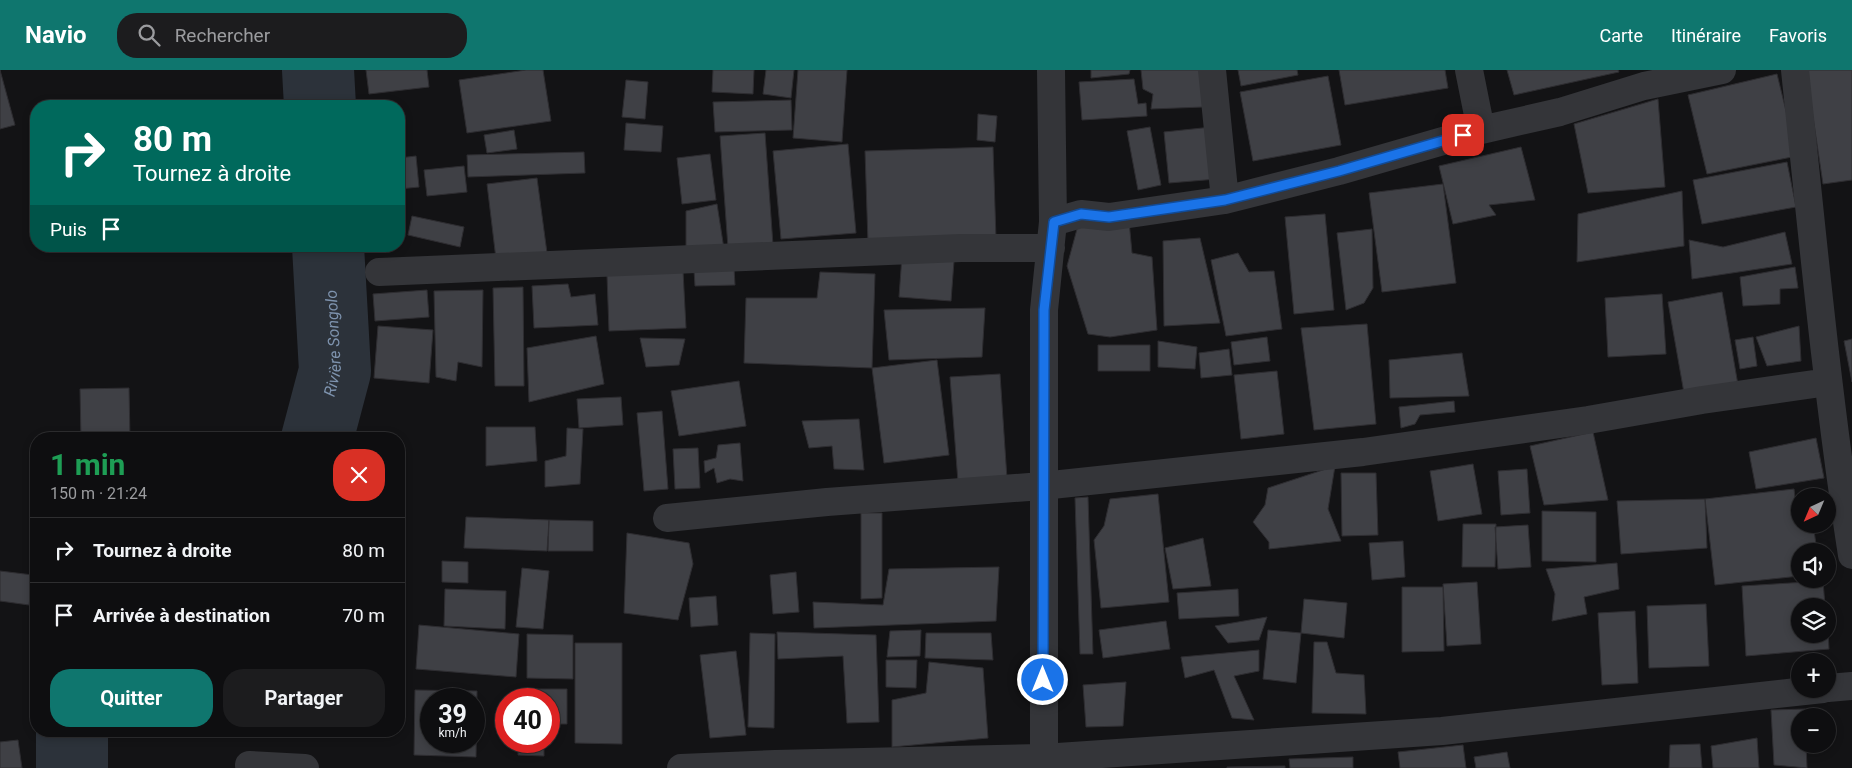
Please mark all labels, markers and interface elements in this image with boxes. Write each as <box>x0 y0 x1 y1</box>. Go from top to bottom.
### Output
search box <box>117 13 467 58</box>
text: Navio <box>25 21 87 49</box>
icon: search <box>135 21 163 49</box>
text: Rechercher <box>175 24 270 47</box>
text: Carte <box>1600 25 1643 46</box>
text: Itinéraire <box>1671 25 1741 46</box>
text: Favoris <box>1769 25 1827 46</box>
pin <box>1442 114 1484 156</box>
text: 80 m <box>133 119 212 160</box>
icon: right <box>50 120 115 185</box>
icon: arrive <box>1449 121 1477 149</box>
text: Tournez à droite <box>133 161 291 186</box>
icon: arrive <box>97 215 125 243</box>
text: Puis <box>50 218 87 241</box>
water label: Rivière Songolo <box>319 289 345 398</box>
text: 1 min <box>50 447 125 482</box>
button: close <box>333 449 385 501</box>
text: 150 m · 21:24 <box>50 484 147 503</box>
north arrow <box>1791 488 1836 532</box>
map controls <box>1791 488 1836 753</box>
icon: right <box>50 536 78 564</box>
text: Tournez à droite <box>93 539 232 562</box>
text: 80 m <box>342 539 385 562</box>
button: sound <box>1791 543 1836 588</box>
button: layers <box>1791 598 1836 643</box>
icon: arrive <box>50 601 78 629</box>
text: Arrivée à destination <box>93 604 270 627</box>
text: 70 m <box>342 604 385 627</box>
position arrow <box>1016 653 1068 705</box>
button: + <box>1791 653 1836 698</box>
button: Quitter <box>50 669 213 727</box>
button: Partager <box>223 669 385 727</box>
speed limit sign: 40 <box>495 688 560 753</box>
text: 39 <box>438 700 467 729</box>
button: − <box>1791 708 1836 753</box>
text: km/h <box>438 726 467 740</box>

